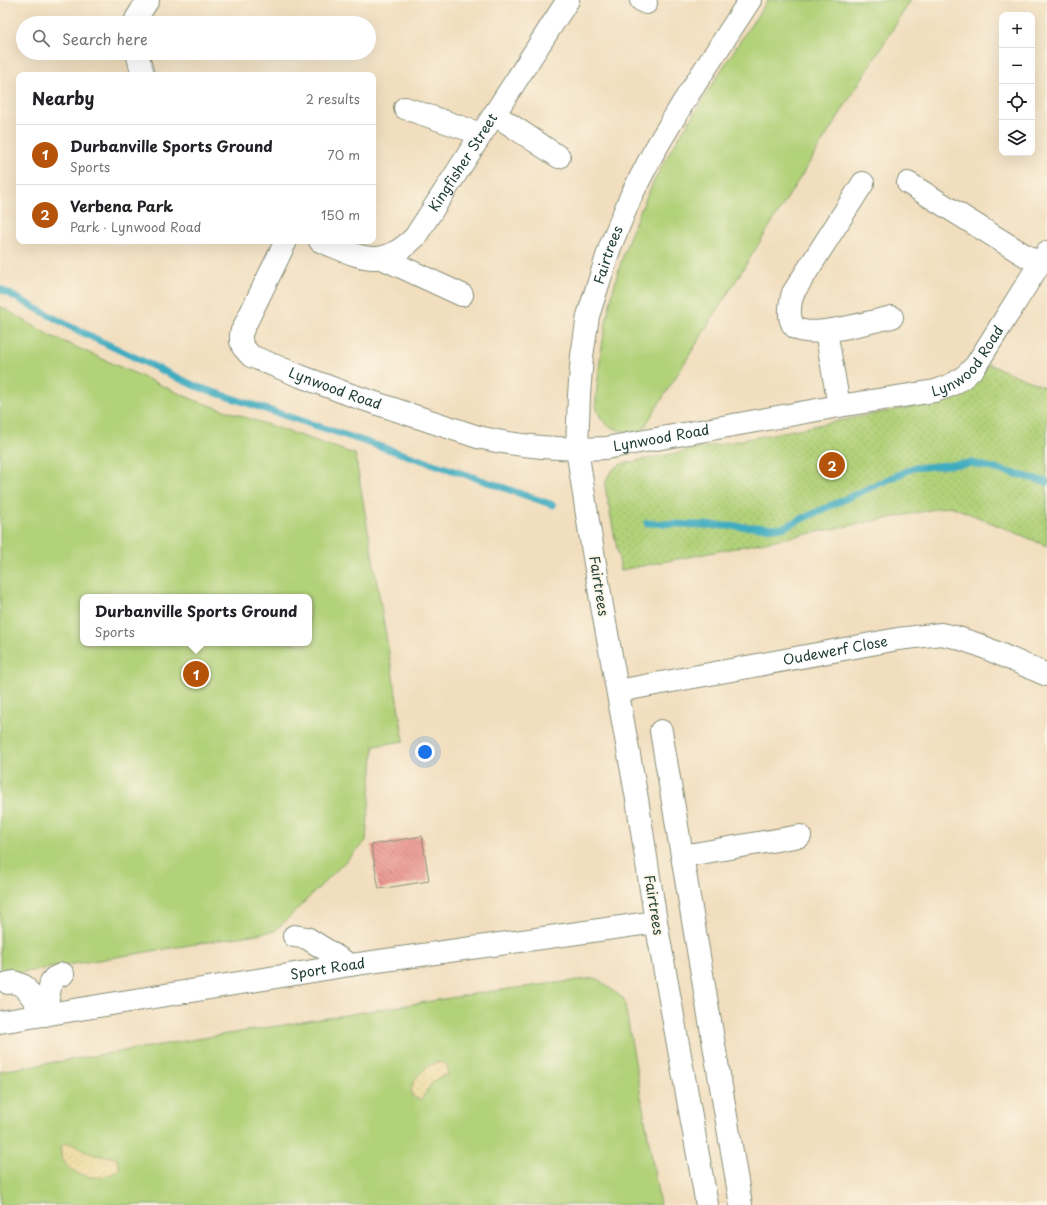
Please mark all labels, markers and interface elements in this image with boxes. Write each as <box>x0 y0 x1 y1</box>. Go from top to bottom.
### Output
map controls <box>999 12 1035 156</box>
button: + <box>999 12 1035 48</box>
search box <box>16 16 376 60</box>
icon: search <box>30 27 52 49</box>
text: Search here <box>62 27 148 50</box>
button: − <box>999 48 1035 84</box>
button: locate <box>999 84 1035 120</box>
text: Nearby <box>32 85 94 111</box>
text: 2 results <box>306 89 360 108</box>
street label: Kingfisher Street <box>423 108 503 215</box>
button: layers <box>999 120 1035 156</box>
text: Durbanville Sports Ground <box>70 134 273 157</box>
text: 1 <box>42 145 48 164</box>
text: 70 m <box>327 145 360 164</box>
text: Sports <box>70 157 110 176</box>
text: Verbena Park <box>70 194 173 217</box>
text: 2 <box>40 205 50 224</box>
text: 150 m <box>321 205 360 224</box>
text: Park · Lynwood Road <box>70 217 201 236</box>
street label: Fairtrees <box>588 222 628 287</box>
street label: Lynwood Road <box>929 321 1008 402</box>
street label: Lynwood Road <box>286 362 384 414</box>
street label: Lynwood Road <box>611 419 711 456</box>
pin: 2 <box>819 450 845 480</box>
street label: Fairtrees <box>584 554 615 618</box>
popup <box>80 594 312 646</box>
text: Durbanville Sports Ground <box>95 599 297 622</box>
text: Sports <box>95 622 135 641</box>
street label: Oudewerf Close <box>781 630 889 670</box>
pin: 1 <box>183 659 209 689</box>
your location <box>415 742 435 762</box>
street label: Fairtrees <box>639 873 670 937</box>
street label: Sport Road <box>289 952 366 985</box>

